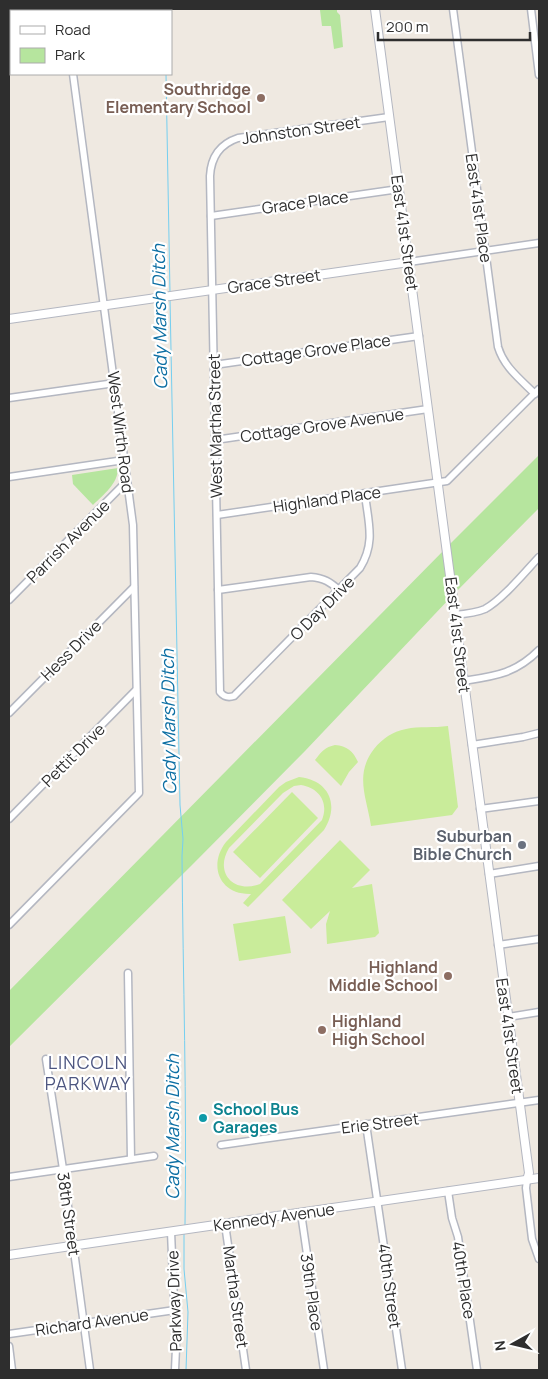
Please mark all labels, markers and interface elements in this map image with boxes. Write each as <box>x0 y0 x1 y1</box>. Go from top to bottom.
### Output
legend <box>10 10 172 75</box>
scale bar <box>378 10 530 42</box>
text: 200 m <box>386 16 429 37</box>
text: Road <box>55 19 91 40</box>
text: Park <box>55 44 85 65</box>
place label: Southridge Elementary School <box>106 78 251 118</box>
marker: Southridge Elementary School <box>255 92 267 104</box>
street label: Johnston Street <box>240 111 362 149</box>
street label: East 41st Place <box>460 152 498 264</box>
street label: East 41st Street <box>386 174 424 292</box>
street label: Grace Place <box>260 185 350 219</box>
water label: Cady Marsh Ditch <box>146 243 172 390</box>
street label: Grace Street <box>226 264 322 298</box>
street label: Cottage Grove Place <box>240 329 392 371</box>
street label: West Martha Street <box>203 354 227 498</box>
street label: West Wirth Road <box>103 370 139 494</box>
street label: Cottage Grove Avenue <box>239 403 405 447</box>
street label: Highland Place <box>272 481 382 517</box>
street label: Parrish Avenue <box>22 495 114 587</box>
street label: O Day Drive <box>285 571 359 645</box>
street label: East 41st Street <box>440 576 476 694</box>
street label: Hess Drive <box>36 615 106 685</box>
water label: Cady Marsh Ditch <box>155 648 181 795</box>
street label: Pettit Drive <box>36 718 110 792</box>
place label: Suburban Bible Church <box>413 825 512 865</box>
marker: Suburban Bible Church <box>516 839 528 851</box>
place label: Highland Middle School <box>329 956 438 996</box>
marker: Highland Middle School <box>442 970 454 982</box>
street label: East 41st Street <box>491 977 529 1095</box>
place label: Highland High School <box>332 1010 425 1050</box>
marker: Highland High School <box>316 1024 328 1036</box>
district label: LINCOLN PARKWAY <box>45 1050 131 1095</box>
water label: Cady Marsh Ditch <box>160 1053 184 1200</box>
place label: School Bus Garages <box>213 1098 299 1138</box>
street label: Erie Street <box>340 1107 420 1139</box>
marker: School Bus Garages <box>197 1112 209 1124</box>
street label: 38th Street <box>52 1171 86 1257</box>
street label: Kennedy Avenue <box>212 1198 336 1236</box>
street label: 40th Place <box>447 1239 481 1321</box>
street label: 40th Street <box>373 1242 407 1330</box>
street label: Martha Street <box>218 1244 254 1350</box>
street label: Parkway Drive <box>161 1250 187 1352</box>
street label: 39th Place <box>296 1252 328 1332</box>
street label: Richard Avenue <box>34 1303 150 1341</box>
north arrow <box>488 1319 538 1369</box>
text: N <box>490 1340 510 1352</box>

